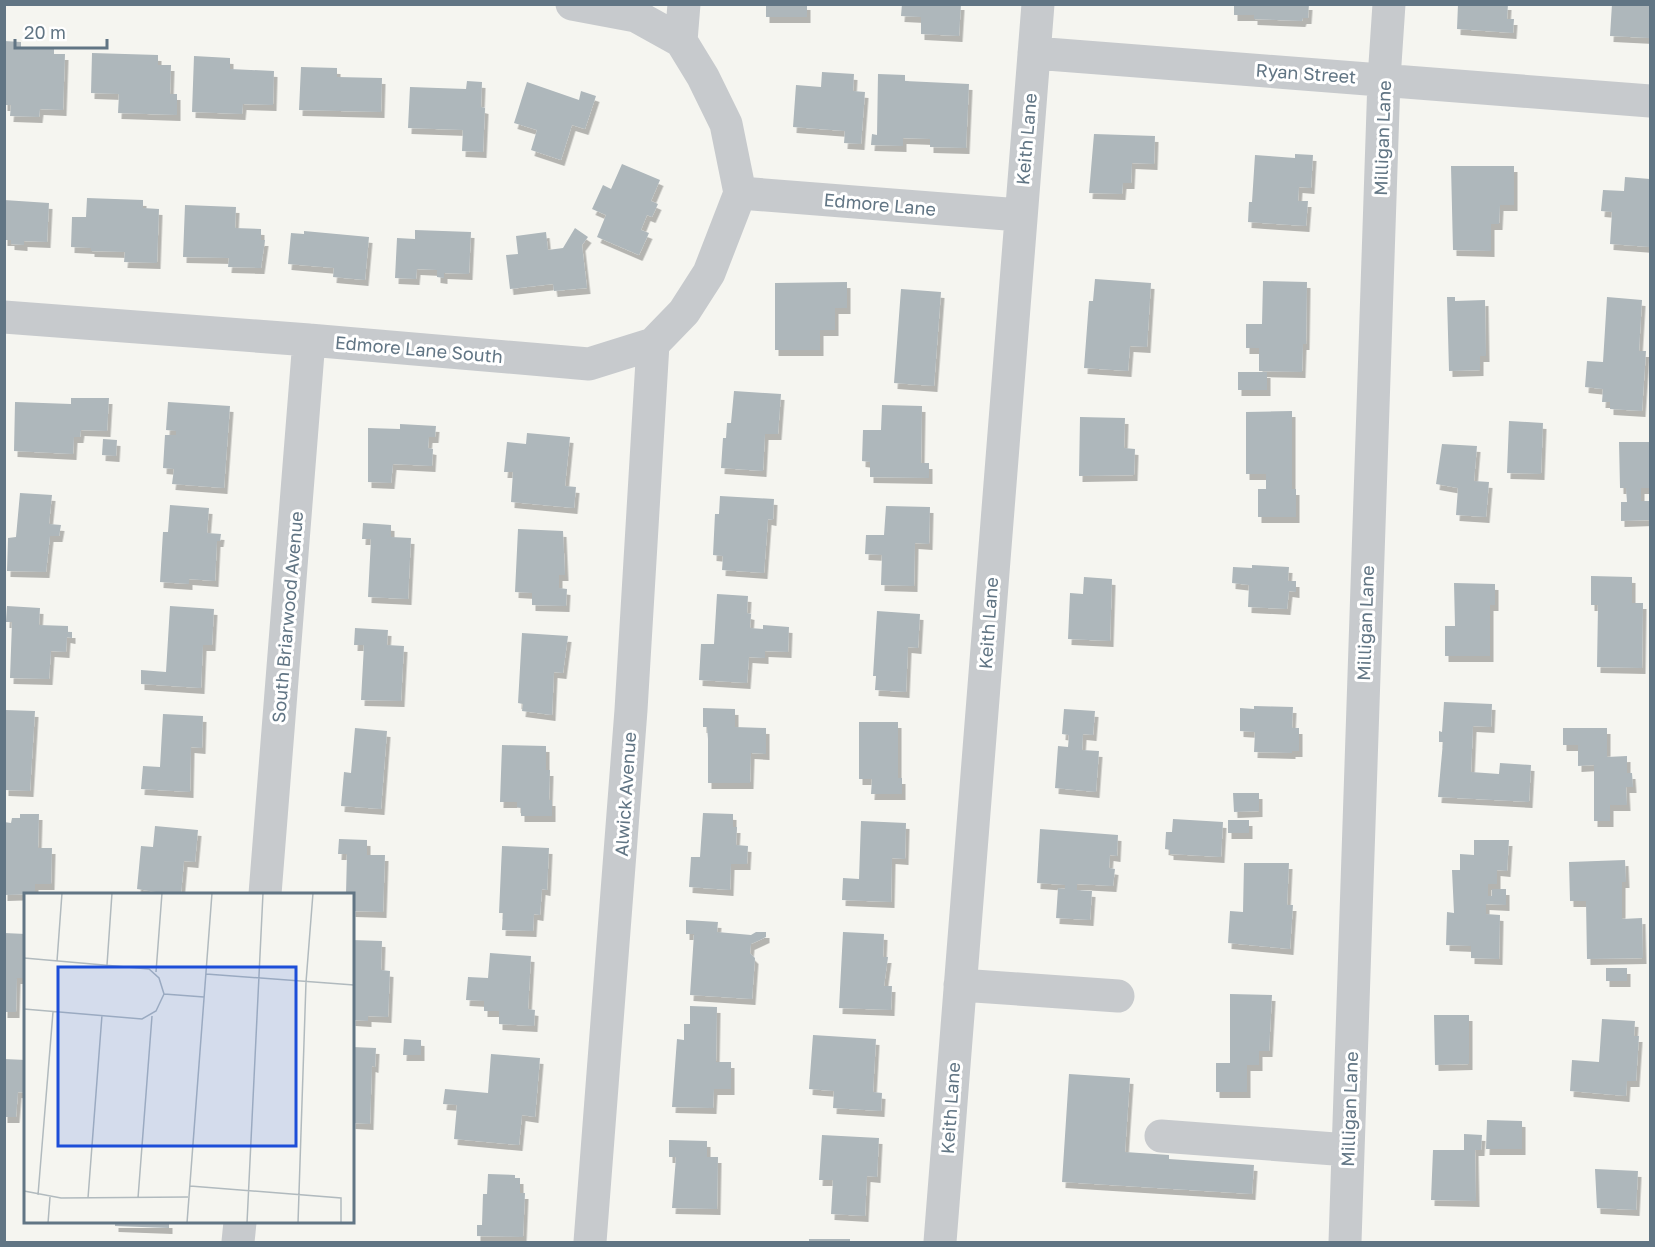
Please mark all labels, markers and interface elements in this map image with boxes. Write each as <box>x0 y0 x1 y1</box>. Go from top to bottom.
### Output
scale bar <box>15 12 106 50</box>
text: 20 m <box>24 21 66 43</box>
street label: Ryan Street <box>1255 59 1357 87</box>
street label: Milligan Lane <box>1369 80 1395 196</box>
street label: Keith Lane <box>1011 92 1041 186</box>
street label: Edmore Lane <box>823 188 937 220</box>
street label: Edmore Lane South <box>334 331 504 367</box>
street label: South Briarwood Avenue <box>267 510 307 724</box>
street label: Milligan Lane <box>1352 565 1378 681</box>
street label: Keith Lane <box>974 576 1002 670</box>
street label: Alwick Avenue <box>610 731 640 857</box>
inset map <box>24 893 354 1223</box>
street label: Milligan Lane <box>1336 1051 1362 1167</box>
street label: Keith Lane <box>936 1061 964 1155</box>

